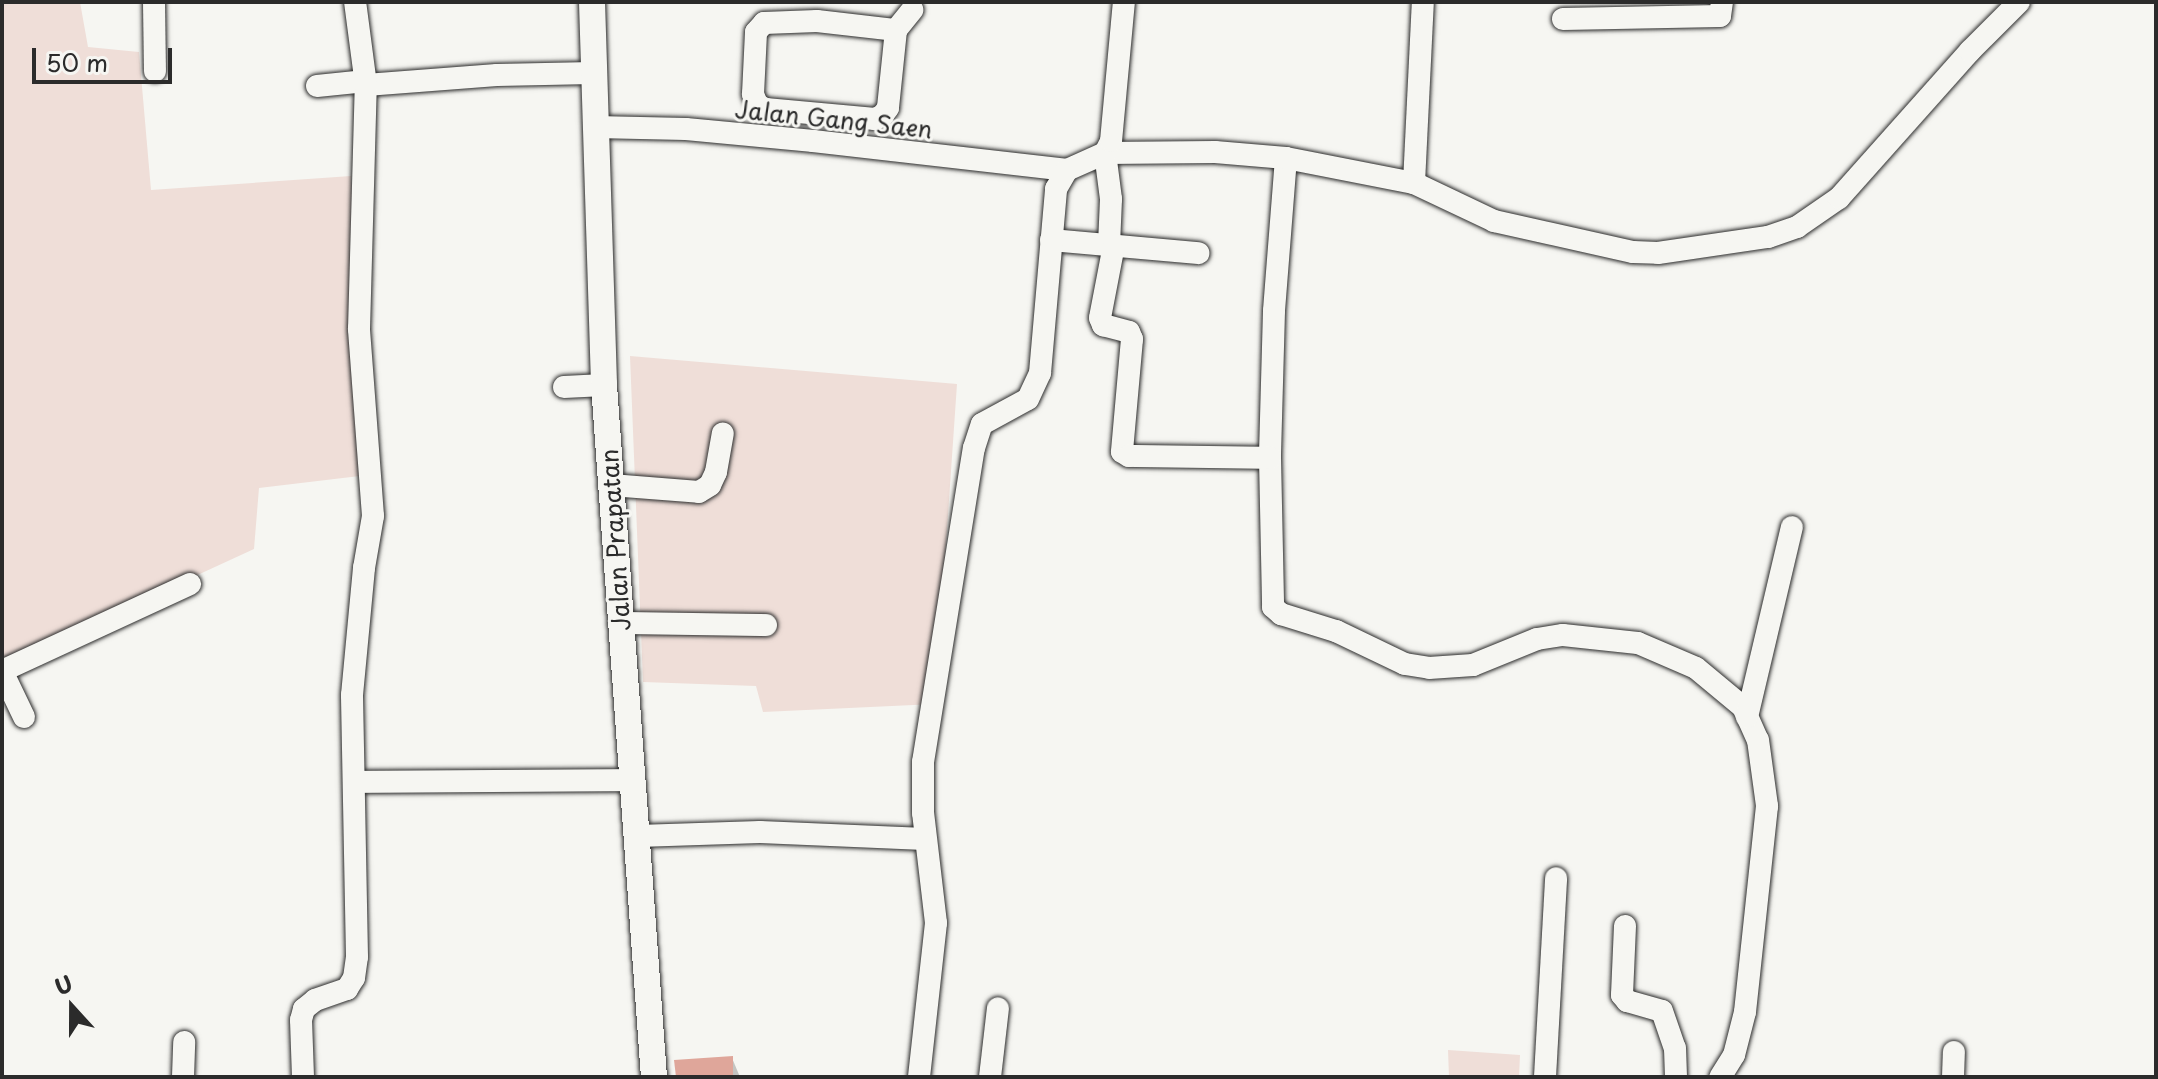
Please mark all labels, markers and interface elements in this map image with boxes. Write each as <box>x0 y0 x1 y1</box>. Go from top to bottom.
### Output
scale bar <box>36 32 176 82</box>
text: 50 m <box>46 44 108 80</box>
street label: Jalan Gang Saen <box>733 94 935 144</box>
street label: Jalan Prapatan <box>594 449 636 631</box>
text: U <box>49 966 77 1003</box>
north arrow <box>32 967 112 1047</box>

